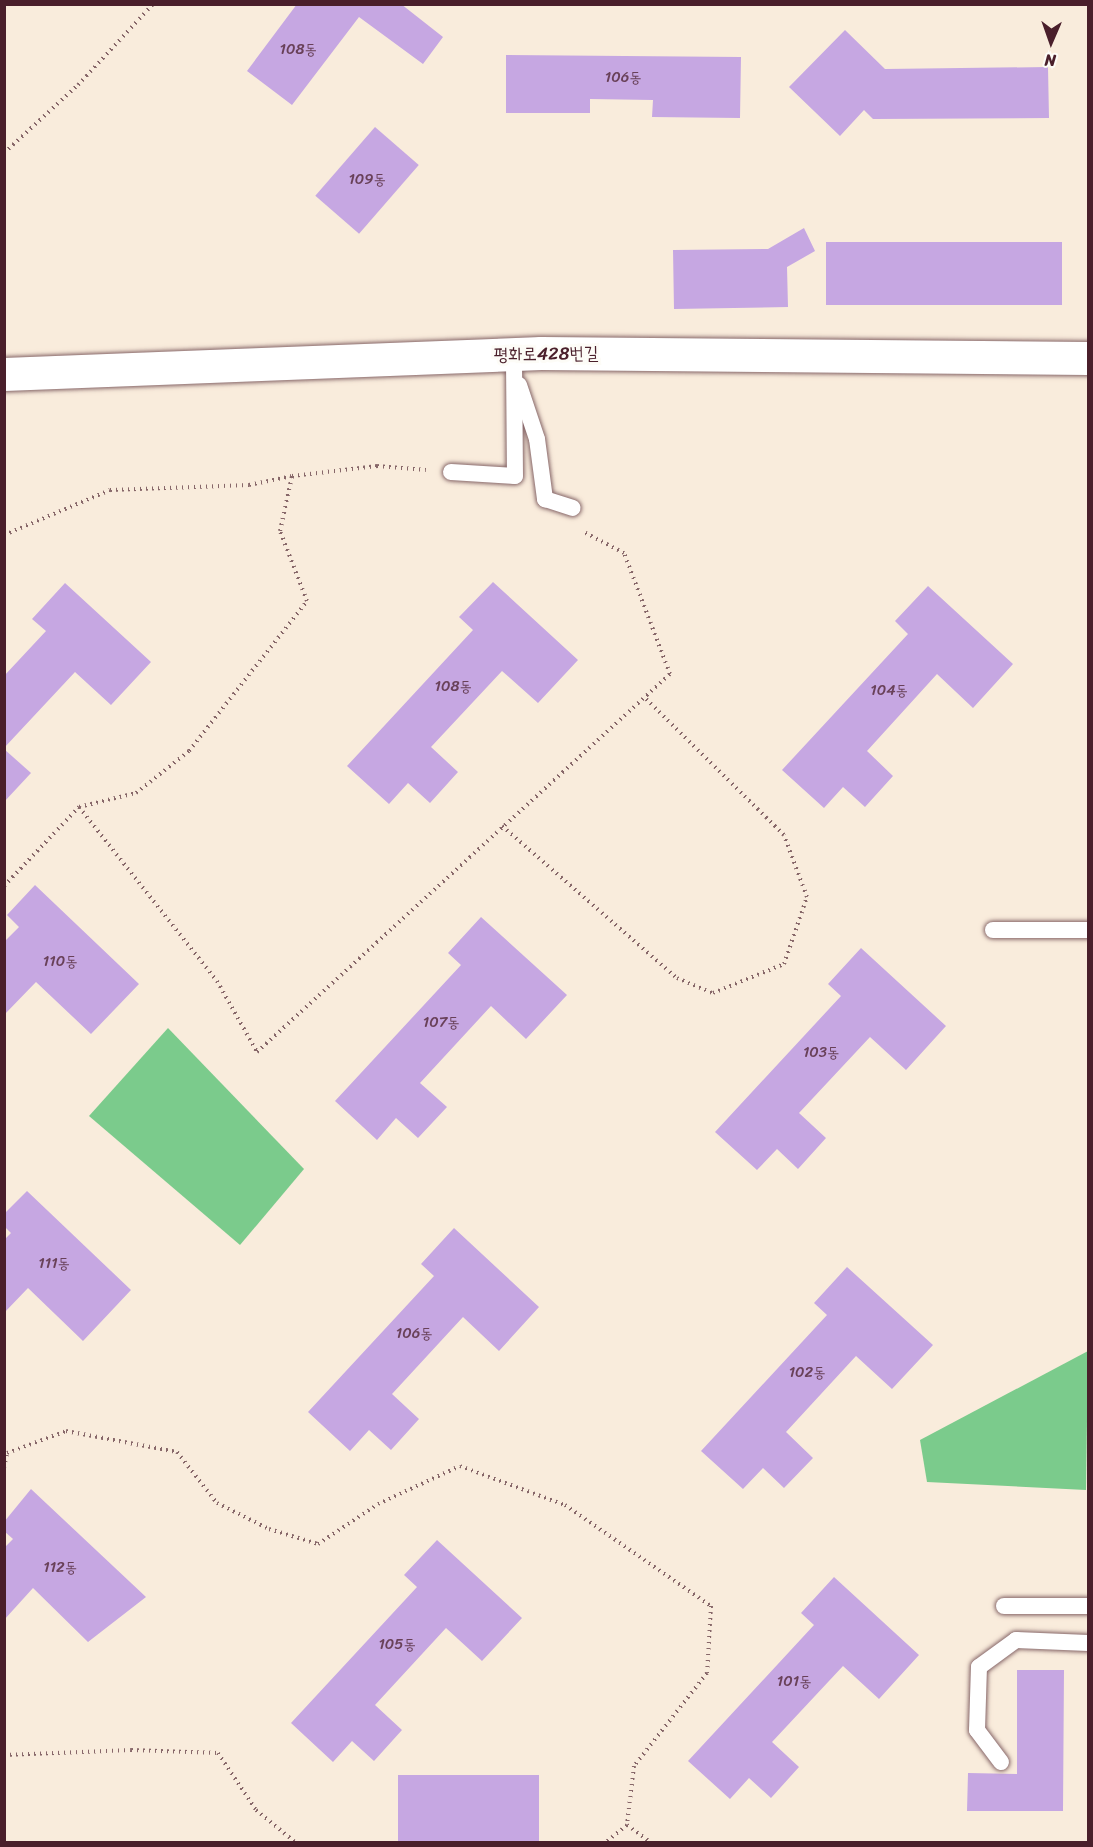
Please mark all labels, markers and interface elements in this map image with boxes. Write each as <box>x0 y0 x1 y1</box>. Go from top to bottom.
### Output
north arrow <box>1021 12 1081 72</box>
house number: 108동 <box>279 41 317 59</box>
text: N <box>1044 46 1056 75</box>
house number: 106동 <box>605 69 641 87</box>
house number: 109동 <box>348 171 386 189</box>
street label: 평화로428번길 <box>493 342 599 366</box>
house number: 108동 <box>434 678 472 696</box>
house number: 104동 <box>870 682 908 700</box>
house number: 110동 <box>43 953 77 971</box>
house number: 107동 <box>423 1014 459 1032</box>
house number: 103동 <box>803 1044 839 1062</box>
house number: 111동 <box>38 1255 70 1273</box>
house number: 106동 <box>396 1325 432 1343</box>
house number: 102동 <box>789 1364 825 1382</box>
house number: 112동 <box>43 1559 77 1577</box>
house number: 105동 <box>378 1636 416 1654</box>
house number: 101동 <box>777 1673 811 1691</box>

